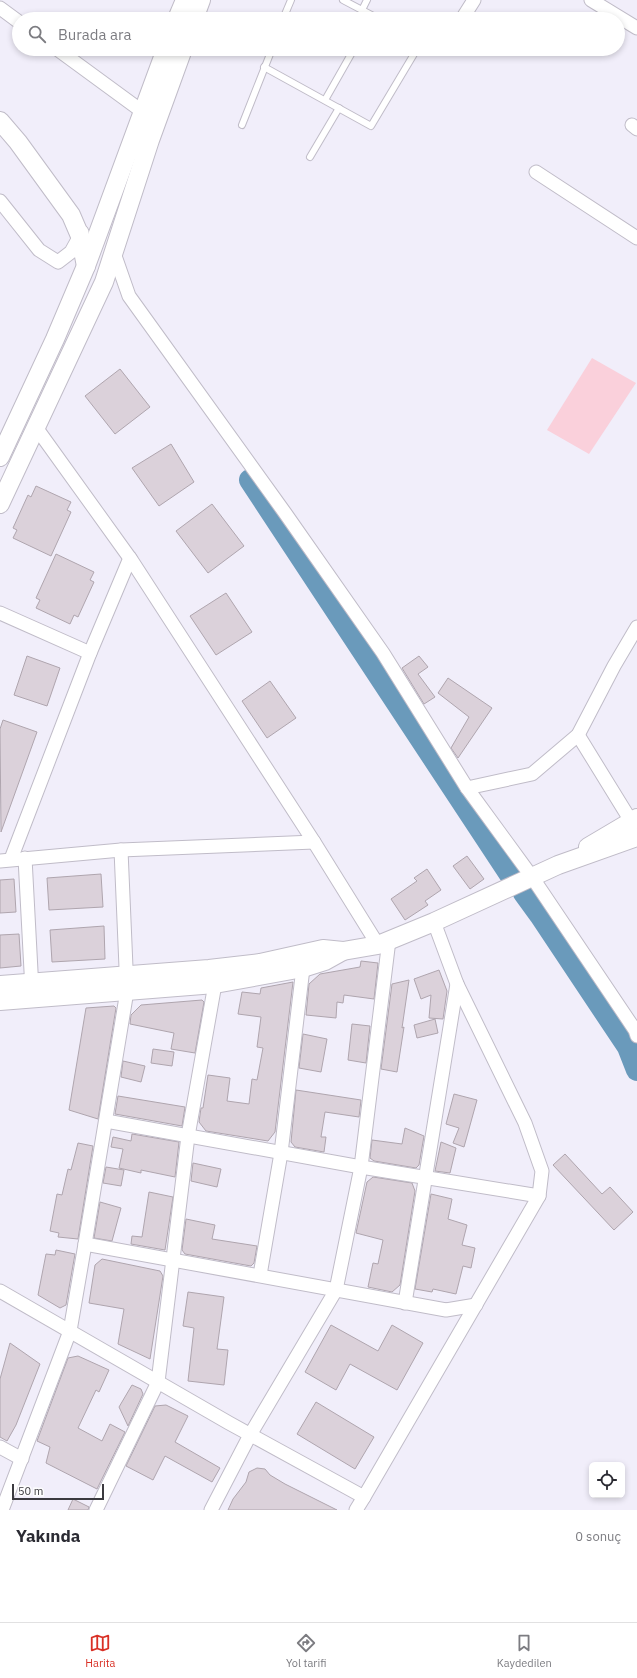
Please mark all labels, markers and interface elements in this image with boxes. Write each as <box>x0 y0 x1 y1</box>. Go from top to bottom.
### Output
search box <box>12 12 625 56</box>
icon: search <box>26 23 48 45</box>
text: Burada ara <box>58 25 132 44</box>
map controls <box>589 1462 625 1498</box>
button: locate <box>589 1462 625 1498</box>
scale bar <box>12 1482 104 1501</box>
text: 50 m <box>18 1484 43 1498</box>
text: Yakında <box>16 1525 80 1547</box>
text: 0 sonuç <box>575 1528 621 1545</box>
tab: Harita <box>85 1632 115 1670</box>
tab: Yol tarifi <box>286 1632 326 1670</box>
tab: Kaydedilen <box>497 1632 552 1670</box>

